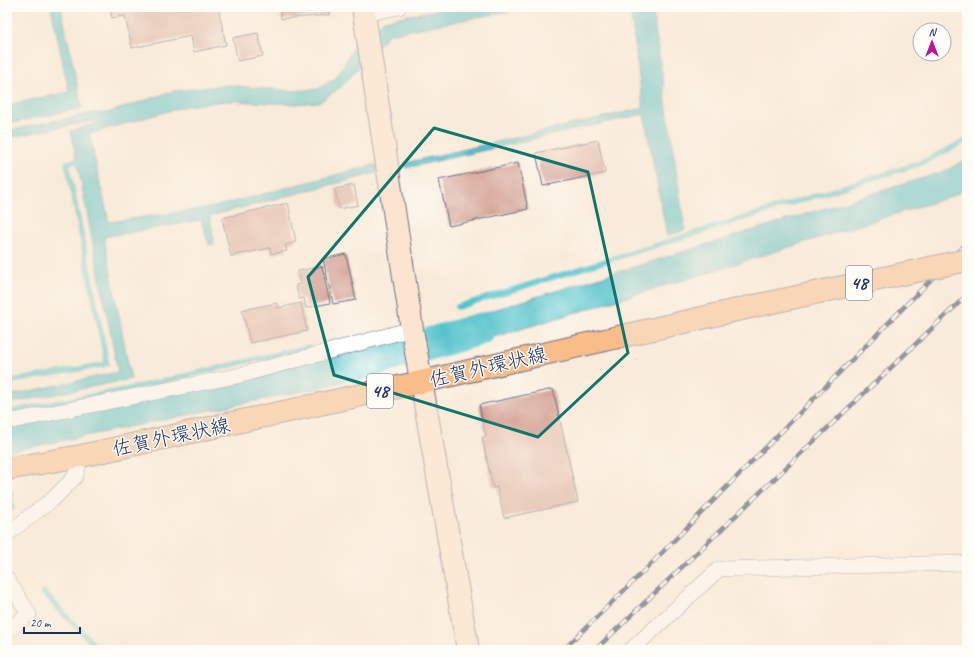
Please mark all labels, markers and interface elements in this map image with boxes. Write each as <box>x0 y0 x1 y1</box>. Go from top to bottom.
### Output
north arrow <box>912 22 952 62</box>
text: N <box>929 25 938 39</box>
road number: 48 <box>846 266 872 300</box>
street label: 佐賀外環状線 <box>427 341 549 393</box>
road number: 48 <box>367 374 393 408</box>
street label: 佐賀外環状線 <box>110 412 232 462</box>
scale bar <box>24 609 80 635</box>
text: 20 m <box>30 615 52 631</box>

